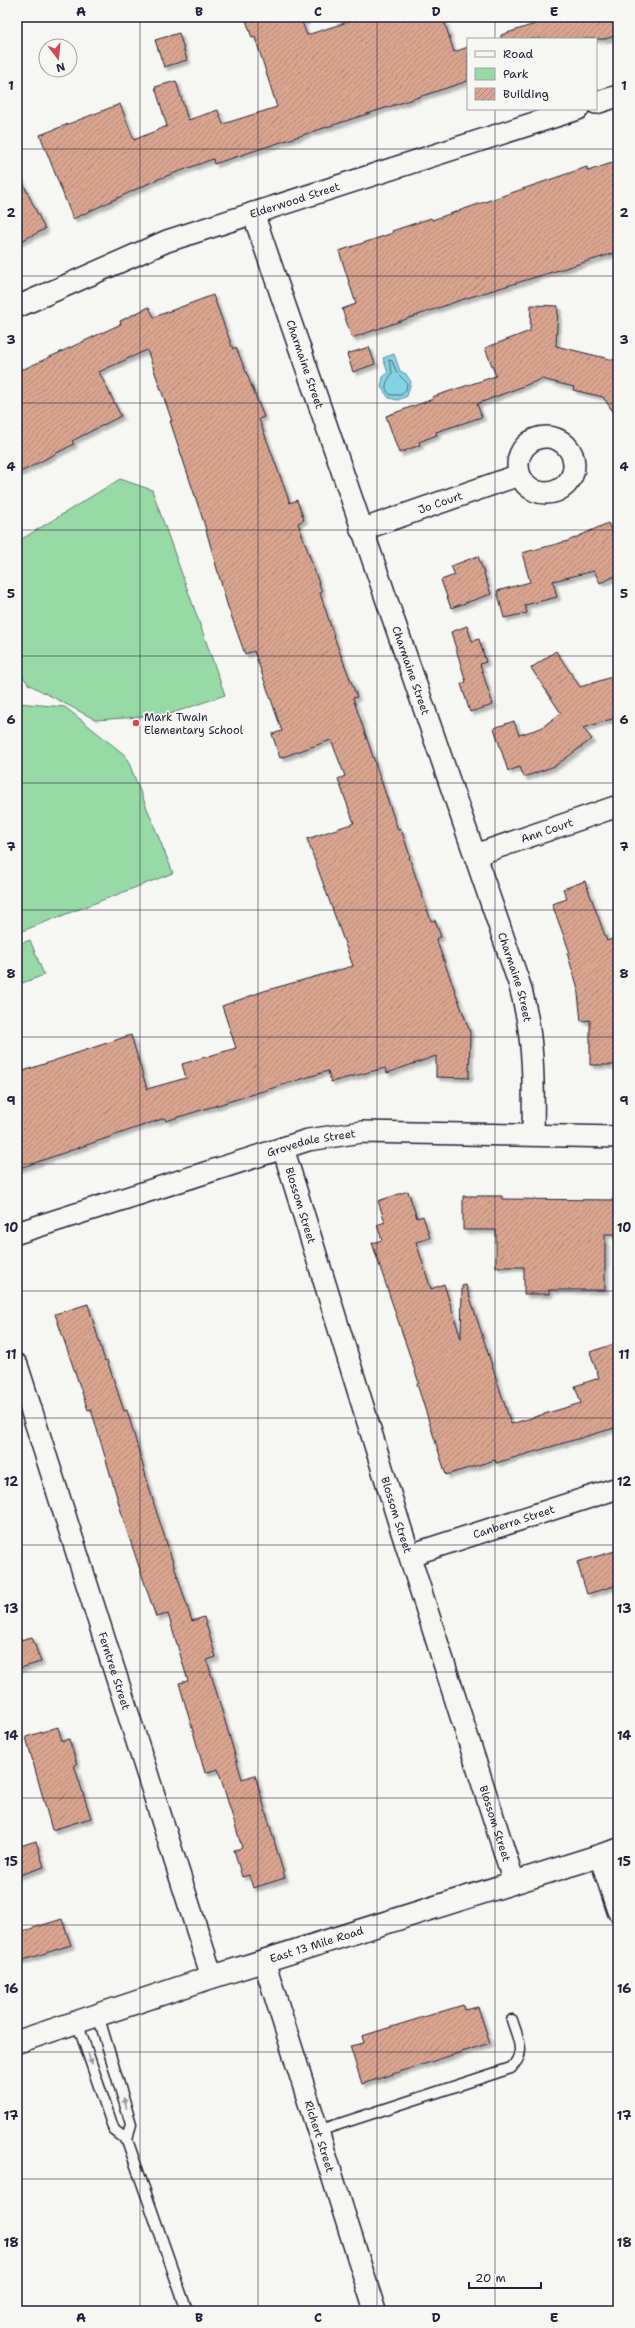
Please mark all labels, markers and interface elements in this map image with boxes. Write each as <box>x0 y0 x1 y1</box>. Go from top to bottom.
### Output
text: A <box>76 3 86 20</box>
text: B <box>195 3 203 20</box>
text: C <box>314 3 322 20</box>
text: D <box>431 3 441 20</box>
text: E <box>550 3 559 20</box>
north arrow <box>38 38 78 78</box>
legend <box>467 38 597 110</box>
text: Road <box>503 46 534 62</box>
text: N <box>54 59 67 76</box>
text: Park <box>503 66 529 82</box>
text: 1 <box>8 77 14 94</box>
text: 1 <box>621 77 627 94</box>
text: Building <box>503 86 549 102</box>
street label: Elderwood Street <box>248 179 342 222</box>
text: 2 <box>6 204 16 221</box>
text: 2 <box>619 204 629 221</box>
street label: Charmaine Street <box>282 318 327 411</box>
text: 3 <box>6 331 16 348</box>
text: 3 <box>619 331 629 348</box>
text: 4 <box>6 458 16 475</box>
text: 4 <box>619 458 629 475</box>
street label: Jo Court <box>416 488 465 518</box>
text: 5 <box>7 585 15 602</box>
text: 5 <box>620 585 628 602</box>
street label: Charmaine Street <box>388 624 433 717</box>
place label: Mark Twain Elementary School <box>144 710 244 738</box>
text: 6 <box>6 711 16 728</box>
text: 6 <box>619 711 629 728</box>
marker: Mark Twain Elementary School <box>131 718 141 728</box>
street label: Ann Court <box>519 815 575 847</box>
text: 7 <box>6 838 16 855</box>
text: 7 <box>619 838 629 855</box>
street label: Charmaine Street <box>494 930 535 1023</box>
text: 8 <box>6 965 16 982</box>
text: 8 <box>619 965 629 982</box>
text: 9 <box>6 1092 16 1109</box>
text: 9 <box>619 1092 629 1109</box>
street label: Grovedale Street <box>265 1126 357 1161</box>
street label: Blossom Street <box>281 1165 319 1246</box>
text: 10 <box>4 1219 18 1236</box>
text: 10 <box>617 1219 631 1236</box>
text: 11 <box>5 1346 17 1363</box>
text: 11 <box>618 1346 630 1363</box>
text: 12 <box>4 1473 18 1490</box>
text: 12 <box>617 1473 631 1490</box>
street label: Blossom Street <box>377 1475 415 1555</box>
street label: Canberra Street <box>471 1502 557 1542</box>
text: 13 <box>4 1600 18 1617</box>
text: 13 <box>617 1600 631 1617</box>
street label: Ferntree Street <box>95 1630 133 1712</box>
text: 14 <box>4 1727 18 1744</box>
text: 14 <box>617 1727 631 1744</box>
street label: Blossom Street <box>476 1784 514 1864</box>
text: 15 <box>4 1853 18 1870</box>
text: 15 <box>617 1853 631 1870</box>
street label: East 13 Mile Road <box>268 1923 365 1966</box>
text: 16 <box>4 1980 18 1997</box>
text: 16 <box>617 1980 631 1997</box>
one-way arrow <box>87 2053 93 2065</box>
one-way arrow <box>122 2096 128 2108</box>
street label: Richert Street <box>301 2099 338 2174</box>
text: 17 <box>4 2107 18 2124</box>
text: 17 <box>617 2107 631 2124</box>
text: 18 <box>4 2234 18 2251</box>
text: 18 <box>617 2234 631 2251</box>
scale bar <box>469 2264 541 2290</box>
text: 20 m <box>475 2270 506 2286</box>
text: A <box>76 2309 86 2326</box>
text: B <box>195 2309 203 2326</box>
text: C <box>314 2309 322 2326</box>
text: D <box>431 2309 441 2326</box>
text: E <box>550 2309 559 2326</box>

